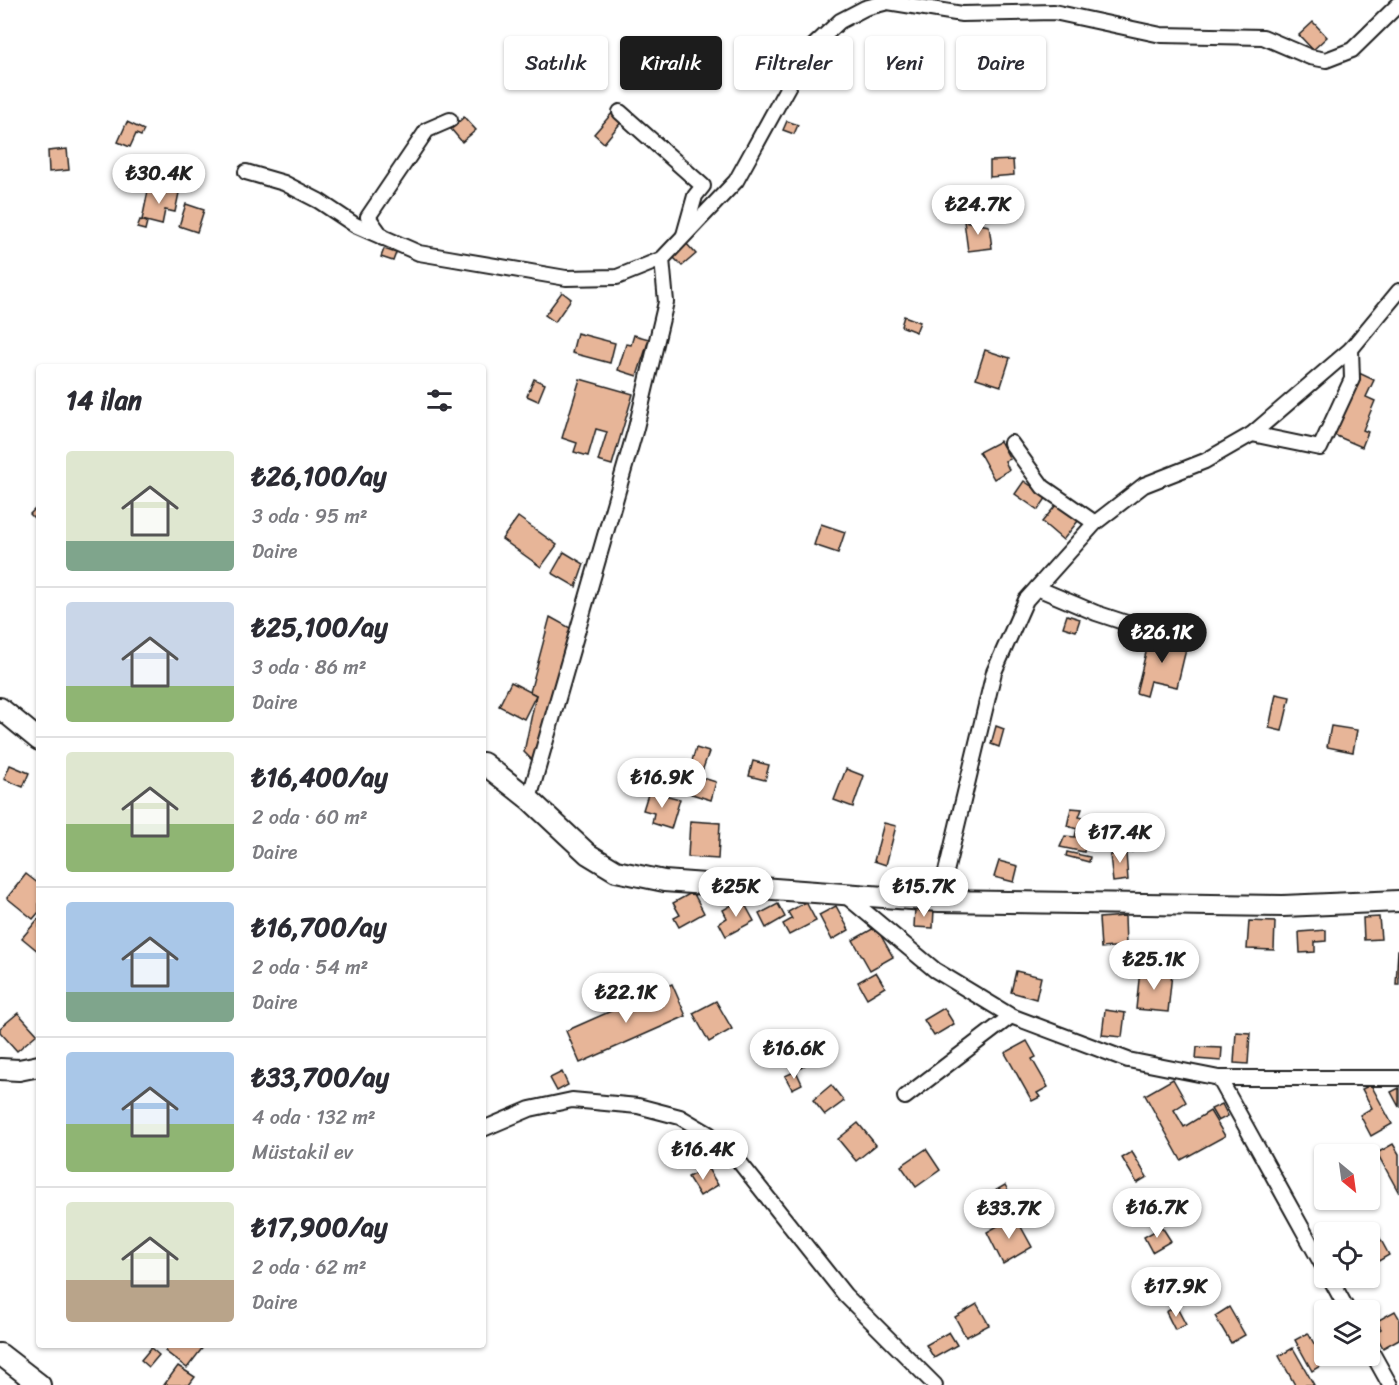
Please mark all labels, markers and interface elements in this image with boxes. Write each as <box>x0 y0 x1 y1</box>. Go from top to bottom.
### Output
chip: Satılık <box>504 36 608 90</box>
chip: Kiralık <box>620 36 722 90</box>
chip: Filtreler <box>734 36 853 90</box>
chip: Yeni <box>865 36 944 90</box>
chip: Daire <box>956 36 1046 90</box>
pin: ₺30.4K <box>110 154 208 205</box>
text: ₺30.4K <box>126 156 192 191</box>
pin: ₺24.7K <box>929 185 1027 236</box>
text: ₺24.7K <box>946 187 1010 222</box>
text: 14 ilan <box>66 377 142 423</box>
icon: filters <box>423 384 456 417</box>
text: ₺26,100/ay <box>252 453 387 499</box>
icon: home <box>114 475 186 547</box>
text: 3 oda · 95 m² <box>252 499 368 534</box>
text: Daire <box>252 534 297 569</box>
text: ₺25,100/ay <box>252 604 388 650</box>
pin: ₺26.1K <box>1113 613 1211 664</box>
text: ₺26.1K <box>1132 615 1192 650</box>
icon: home <box>114 626 186 698</box>
text: 3 oda · 86 m² <box>252 650 367 685</box>
text: Daire <box>252 685 297 720</box>
text: ₺16,400/ay <box>252 754 388 800</box>
pin: ₺16.9K <box>613 758 711 809</box>
text: ₺16.9K <box>631 760 693 795</box>
icon: home <box>114 776 186 848</box>
text: 2 oda · 60 m² <box>252 800 368 835</box>
pin: ₺17.4K <box>1071 813 1169 864</box>
text: ₺17.4K <box>1089 815 1151 850</box>
text: Daire <box>252 835 297 870</box>
pin: ₺25K <box>700 867 772 918</box>
pin: ₺15.7K <box>875 867 973 918</box>
text: ₺25K <box>713 869 759 904</box>
text: ₺15.7K <box>893 869 955 904</box>
text: ₺16,700/ay <box>252 904 386 950</box>
icon: home <box>114 926 186 998</box>
pin: ₺25.1K <box>1105 940 1203 991</box>
text: ₺25.1K <box>1123 942 1185 977</box>
text: 2 oda · 54 m² <box>252 950 368 985</box>
pin: ₺22.1K <box>577 973 675 1024</box>
text: ₺22.1K <box>596 975 656 1010</box>
text: Daire <box>252 985 297 1020</box>
pin: ₺16.6K <box>745 1029 843 1080</box>
text: ₺16.6K <box>764 1031 824 1066</box>
text: ₺33,700/ay <box>252 1054 389 1100</box>
icon: home <box>114 1076 186 1148</box>
text: 4 oda · 132 m² <box>252 1100 376 1135</box>
pin: ₺16.4K <box>654 1130 752 1181</box>
text: ₺16.4K <box>672 1132 734 1167</box>
text: Müstakil ev <box>252 1135 353 1170</box>
north arrow <box>1314 1144 1380 1210</box>
map controls <box>1314 1144 1380 1366</box>
pin: ₺16.7K <box>1108 1188 1206 1239</box>
pin: ₺33.7K <box>960 1189 1058 1240</box>
text: ₺16.7K <box>1127 1190 1187 1225</box>
text: ₺33.7K <box>978 1191 1040 1226</box>
text: ₺17,900/ay <box>252 1204 388 1250</box>
button: locate <box>1314 1222 1380 1288</box>
icon: home <box>114 1226 186 1298</box>
text: 2 oda · 62 m² <box>252 1250 367 1285</box>
pin: ₺17.9K <box>1127 1267 1225 1318</box>
text: ₺17.9K <box>1145 1269 1207 1304</box>
text: Daire <box>252 1285 297 1320</box>
button: layers <box>1314 1300 1380 1366</box>

